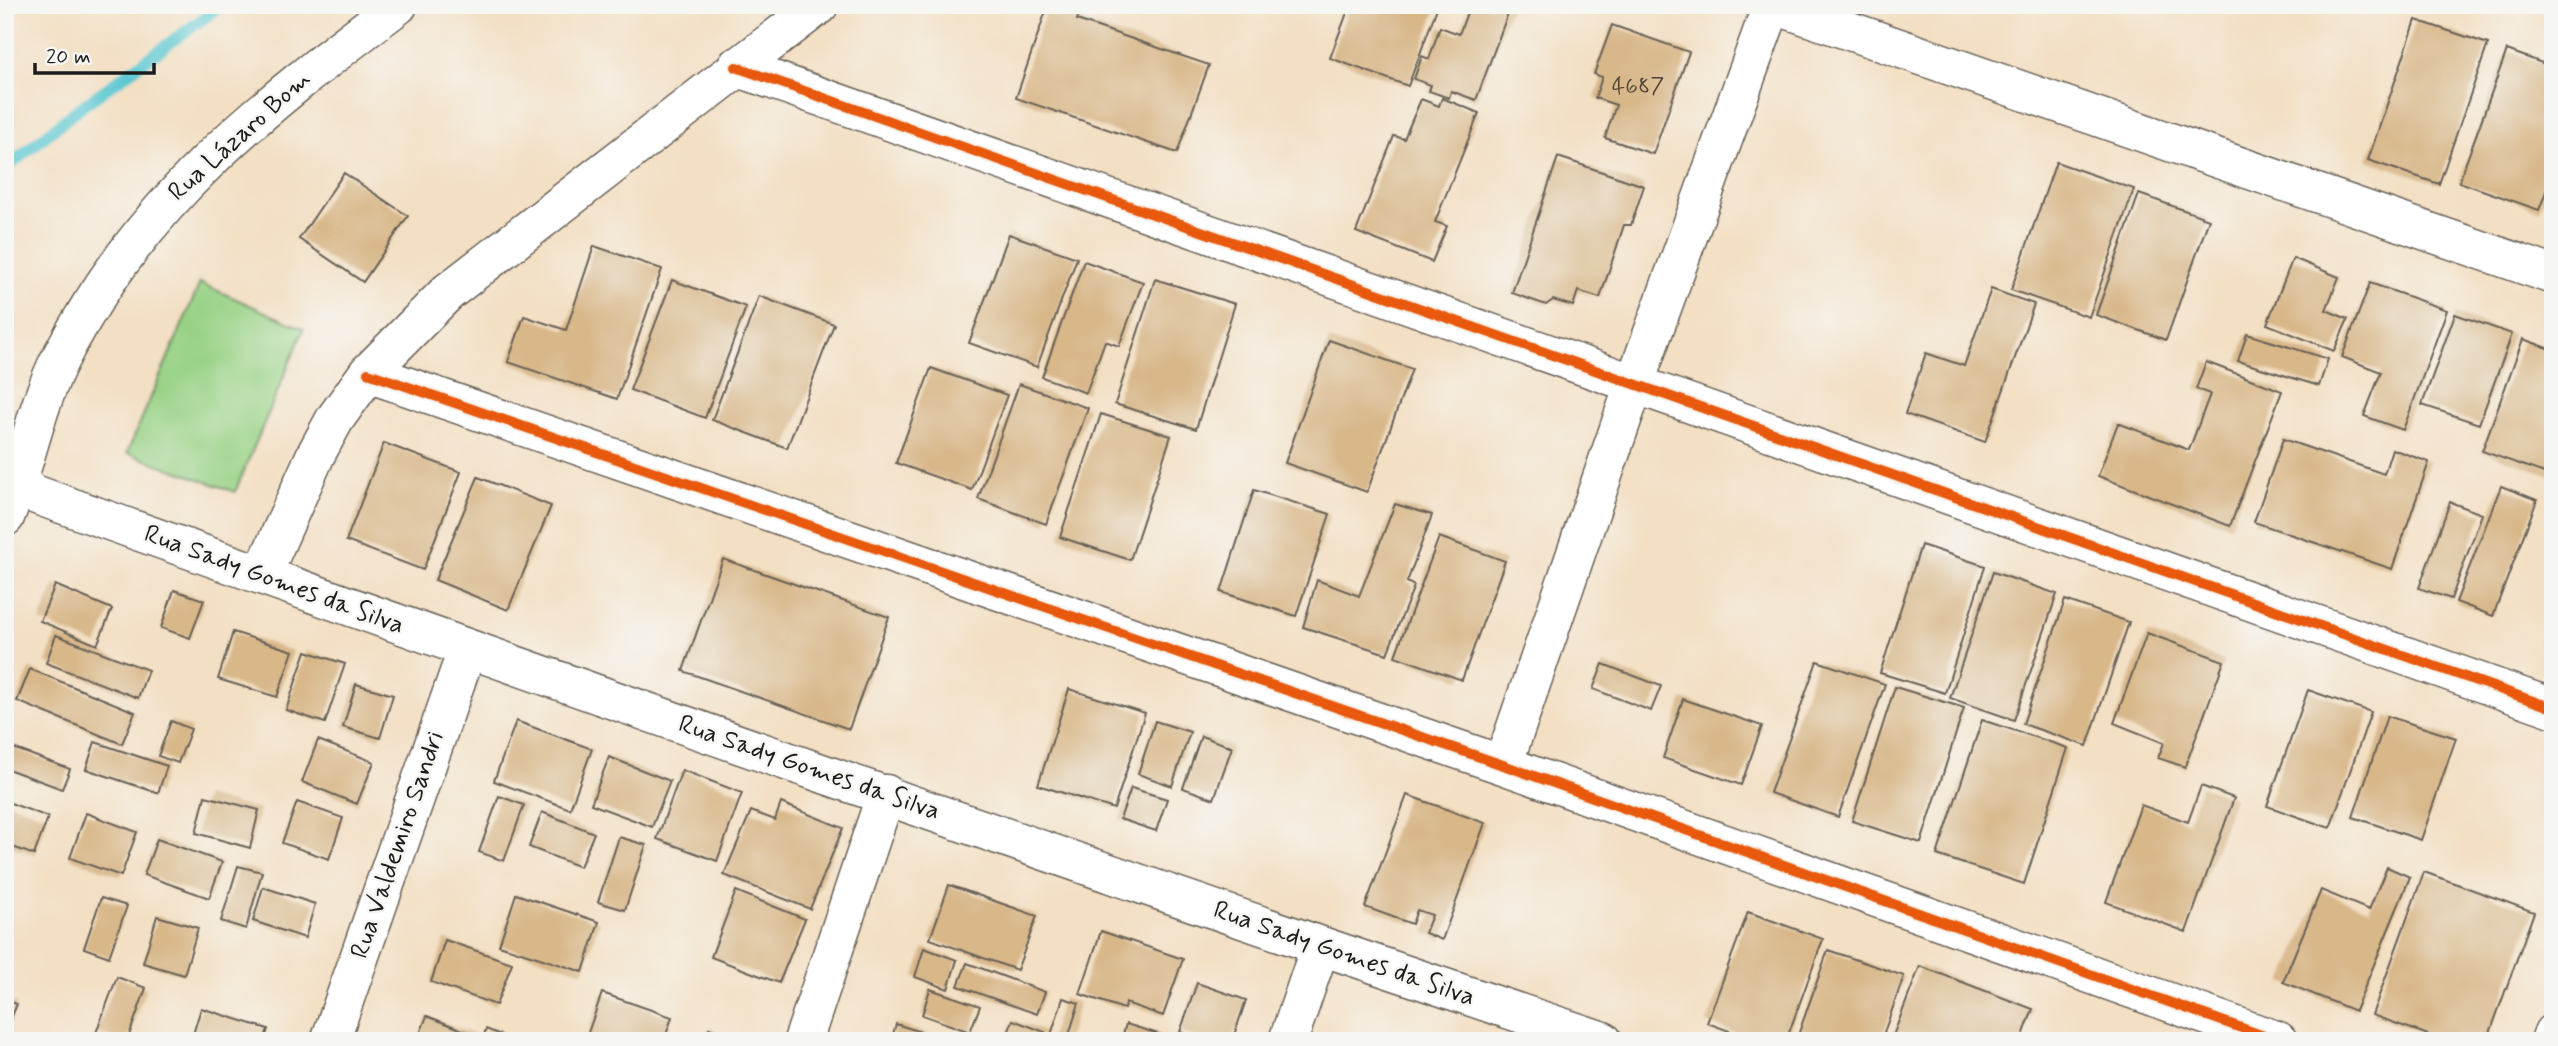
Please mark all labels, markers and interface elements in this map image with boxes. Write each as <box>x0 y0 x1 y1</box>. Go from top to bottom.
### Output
scale bar <box>35 32 154 76</box>
text: 20 m <box>46 43 91 71</box>
street label: Rua Lázaro Bom <box>161 63 319 209</box>
house number: 4687 <box>1612 72 1664 102</box>
street label: Rua Sady Gomes da Silva <box>139 517 409 643</box>
street label: Rua Sady Gomes da Silva <box>674 707 944 829</box>
street label: Rua Valdemiro Sandri <box>343 727 453 963</box>
street label: Rua Sady Gomes da Silva <box>1209 893 1479 1015</box>

